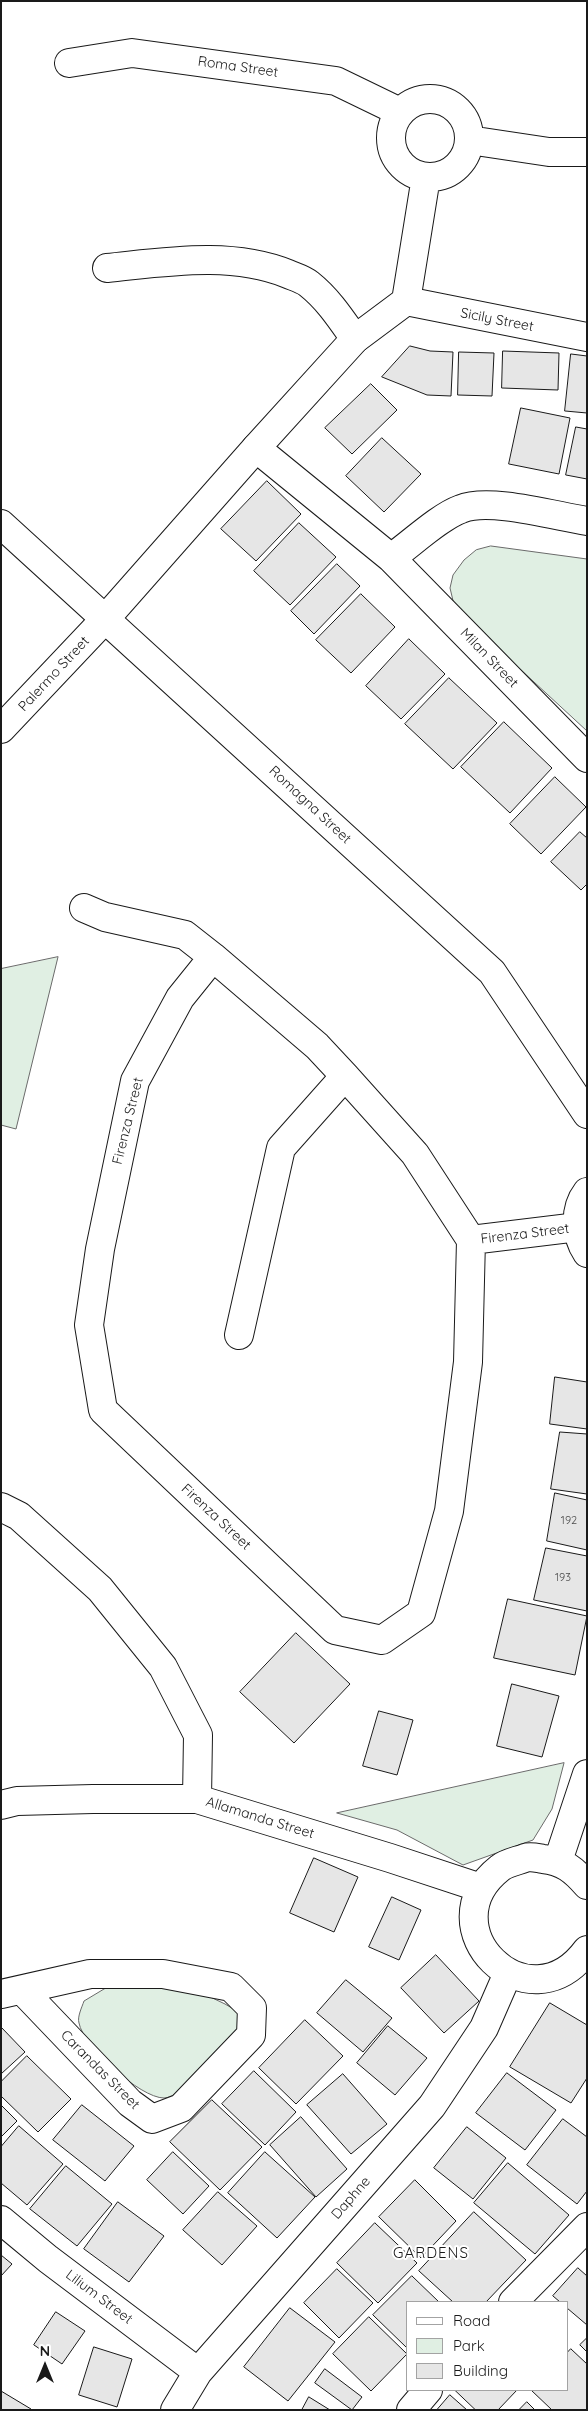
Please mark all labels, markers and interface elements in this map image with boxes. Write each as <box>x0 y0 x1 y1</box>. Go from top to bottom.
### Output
street label: Roma Street <box>197 53 279 81</box>
street label: Sicily Street <box>459 305 535 335</box>
street label: Milan Street <box>456 625 522 691</box>
street label: Palermo Street <box>15 633 93 715</box>
street label: Romagna Street <box>265 763 355 847</box>
street label: Firenza Street <box>109 1076 147 1166</box>
street label: Firenza Street <box>480 1220 570 1248</box>
street label: Firenza Street <box>178 1480 254 1554</box>
house number: 192 <box>561 1514 577 1528</box>
house number: 193 <box>555 1571 571 1585</box>
street label: Allamanda Street <box>204 1794 316 1842</box>
street label: Carandas Street <box>57 2027 143 2113</box>
street label: Daphne <box>328 2173 374 2223</box>
district label: GARDENS <box>392 2244 470 2262</box>
street label: Lilium Street <box>62 2266 136 2328</box>
legend <box>406 2301 568 2391</box>
text: Road <box>453 2311 490 2330</box>
text: Park <box>453 2336 485 2355</box>
north arrow <box>20 2341 70 2391</box>
text: N <box>40 2342 50 2360</box>
text: Building <box>453 2361 508 2380</box>

